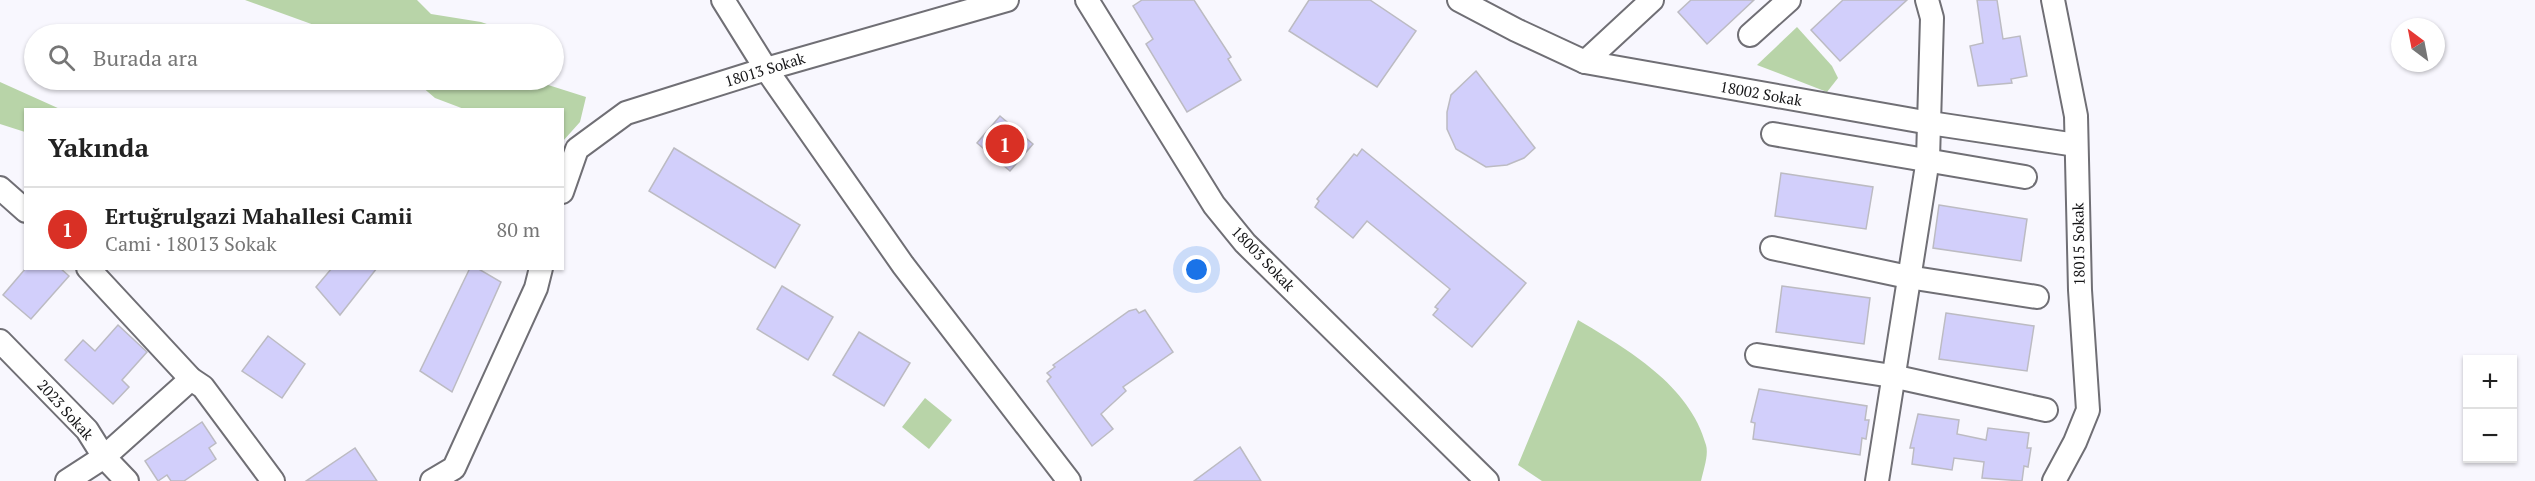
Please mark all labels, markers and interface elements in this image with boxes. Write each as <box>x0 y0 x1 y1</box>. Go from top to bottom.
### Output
north arrow <box>2391 18 2445 72</box>
search box <box>24 24 564 90</box>
icon: search <box>45 41 78 74</box>
text: Burada ara <box>93 43 198 72</box>
street label: 18013 Sokak <box>722 47 808 91</box>
street label: 18002 Sokak <box>1719 76 1804 110</box>
pin: 1 <box>986 122 1024 166</box>
text: Yakında <box>48 130 149 164</box>
text: Ertuğrulgazi Mahallesi Camii <box>105 201 413 230</box>
street label: 18015 Sokak <box>2067 202 2089 286</box>
text: 1 <box>62 216 73 243</box>
text: 80 m <box>497 216 540 243</box>
street label: 18003 Sokak <box>1228 222 1300 295</box>
text: Cami · 18013 Sokak <box>105 230 276 257</box>
your location <box>1182 255 1211 284</box>
map controls <box>2463 355 2517 463</box>
button: + <box>2463 355 2517 409</box>
street label: 2023 Sokak <box>33 375 98 444</box>
button: − <box>2463 409 2517 463</box>

